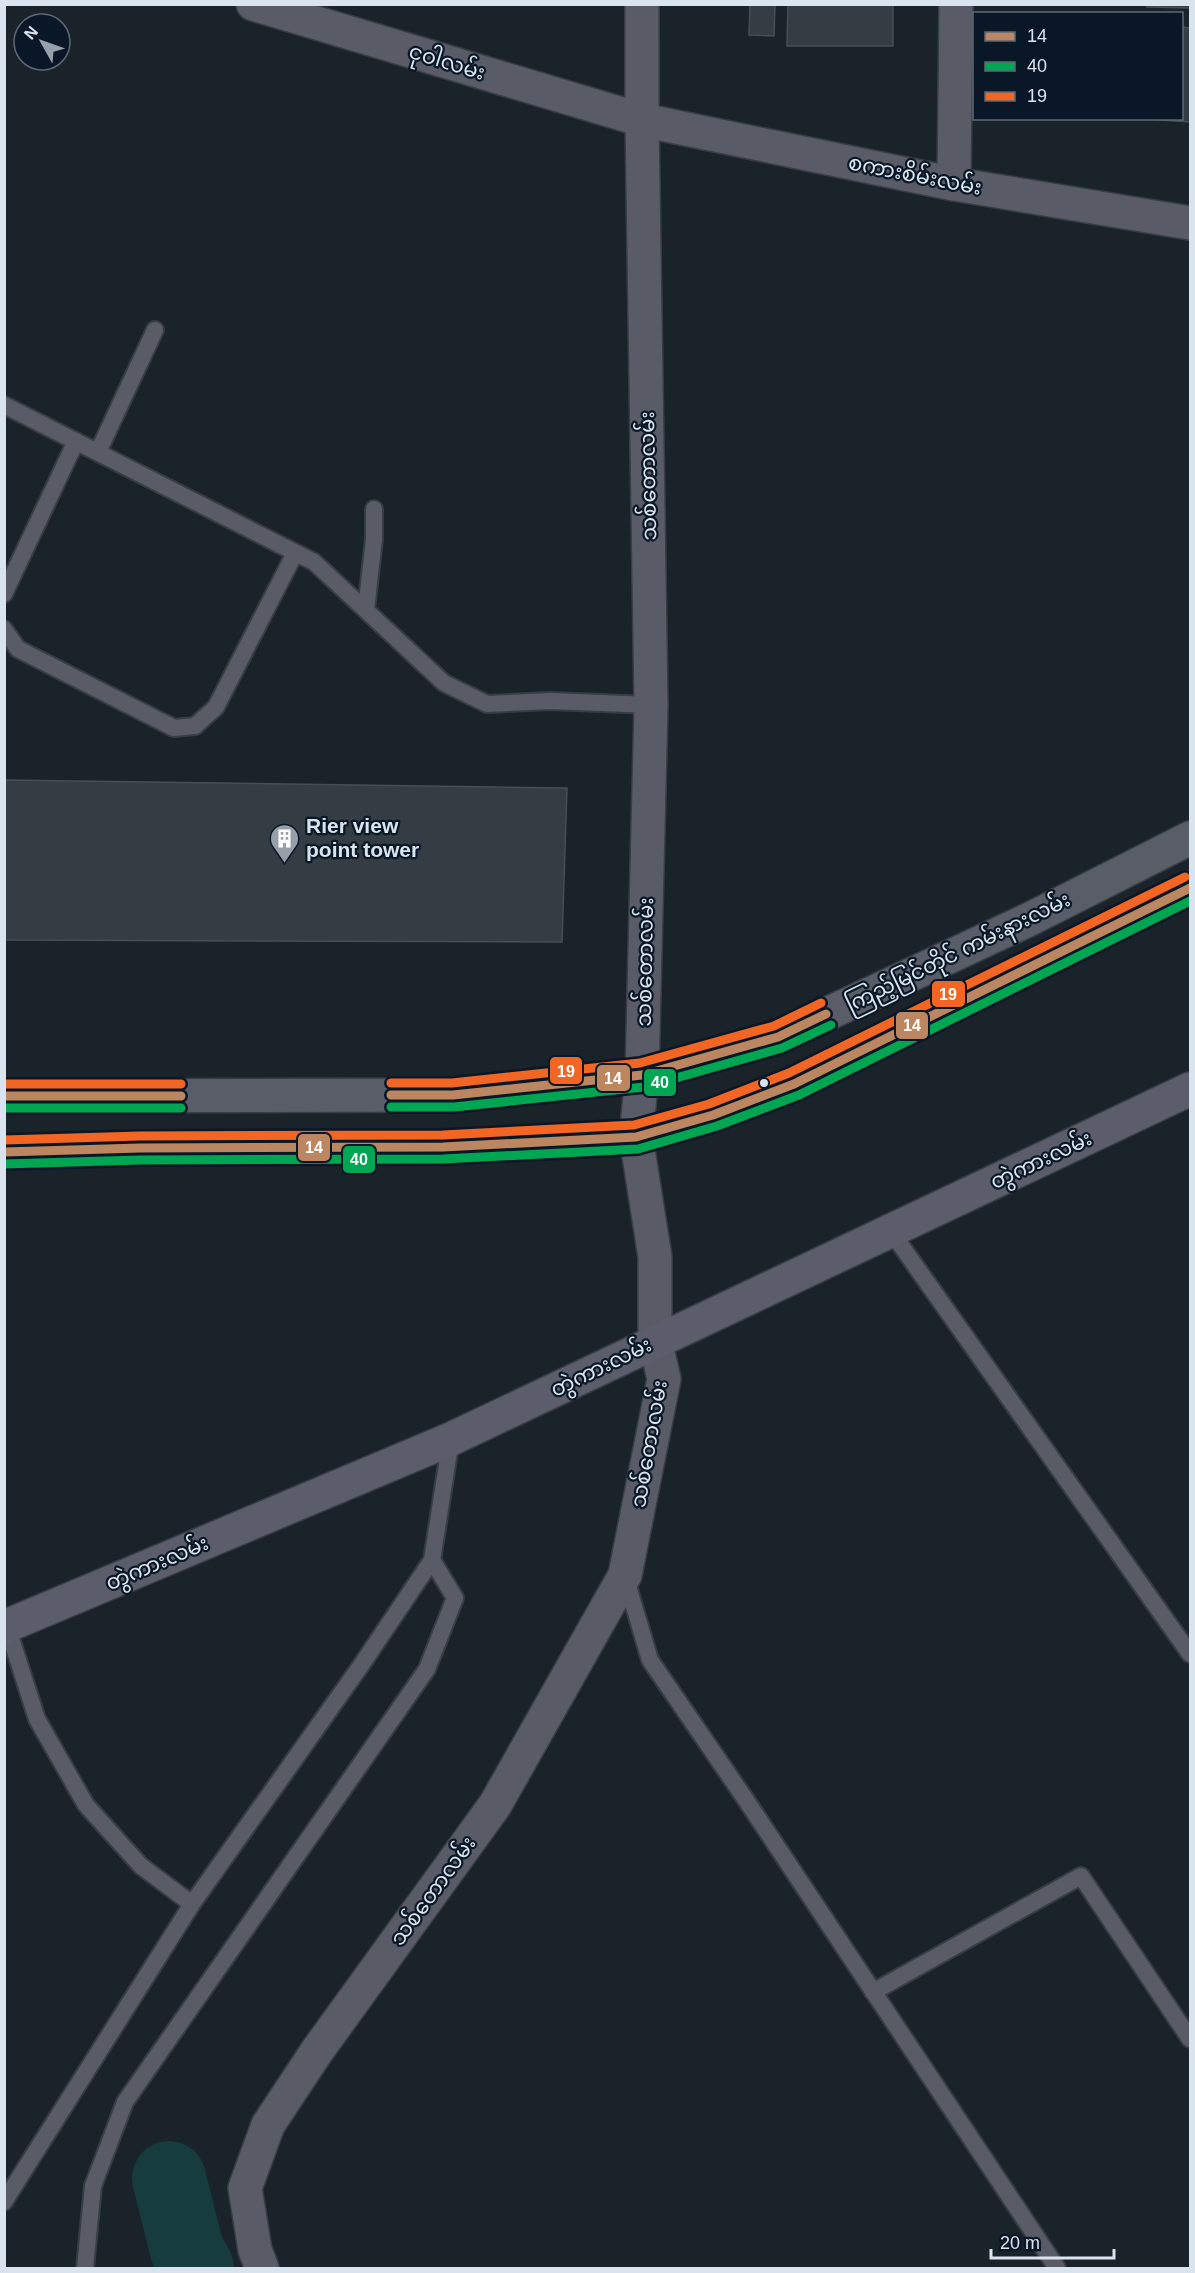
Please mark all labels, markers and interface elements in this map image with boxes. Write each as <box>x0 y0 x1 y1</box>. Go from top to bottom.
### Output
north arrow <box>12 12 72 72</box>
legend <box>973 12 1183 120</box>
text: N <box>21 23 41 43</box>
text: 14 <box>1027 26 1047 46</box>
street label: ငုဝါလမ်း <box>404 35 489 90</box>
text: 40 <box>1027 56 1047 76</box>
text: 19 <box>1027 86 1047 106</box>
street label: စကားစိမ်းလမ်း <box>846 146 984 199</box>
street label: သစ်တောလမ်း <box>631 411 660 541</box>
place label: Rier view point tower <box>306 814 419 861</box>
building icon: Rier view point tower <box>269 822 301 864</box>
street label: ကြည့်မြင်တိုင် ကမ်းနားလမ်း <box>840 884 1076 1021</box>
street label: သစ်တောလမ်း <box>628 897 657 1027</box>
line badge: 19 <box>931 980 966 1008</box>
text: 19 <box>939 986 957 1003</box>
line badge: 14 <box>895 1011 929 1040</box>
text: 14 <box>903 1017 921 1034</box>
line badge: 19 <box>549 1056 583 1085</box>
text: 19 <box>557 1063 575 1080</box>
line badge: 14 <box>596 1064 631 1092</box>
line badge: 40 <box>643 1068 677 1097</box>
text: 14 <box>604 1070 622 1087</box>
text: 40 <box>651 1074 669 1091</box>
unlabelled marker <box>758 1077 770 1089</box>
street label: တွဲကားလမ်း <box>985 1122 1097 1198</box>
line badge: 14 <box>297 1133 331 1162</box>
text: 14 <box>305 1139 323 1156</box>
line badge: 40 <box>342 1145 376 1174</box>
text: 40 <box>350 1151 368 1168</box>
street label: တွဲကားလမ်း <box>545 1329 657 1405</box>
street label: သစ်တောလမ်း <box>622 1378 671 1509</box>
street label: တွဲကားလမ်း <box>101 1527 213 1599</box>
street label: သစ်တောလမ်း <box>382 1829 480 1950</box>
scale bar <box>991 2222 1114 2260</box>
text: 20 m <box>1000 2233 1040 2253</box>

